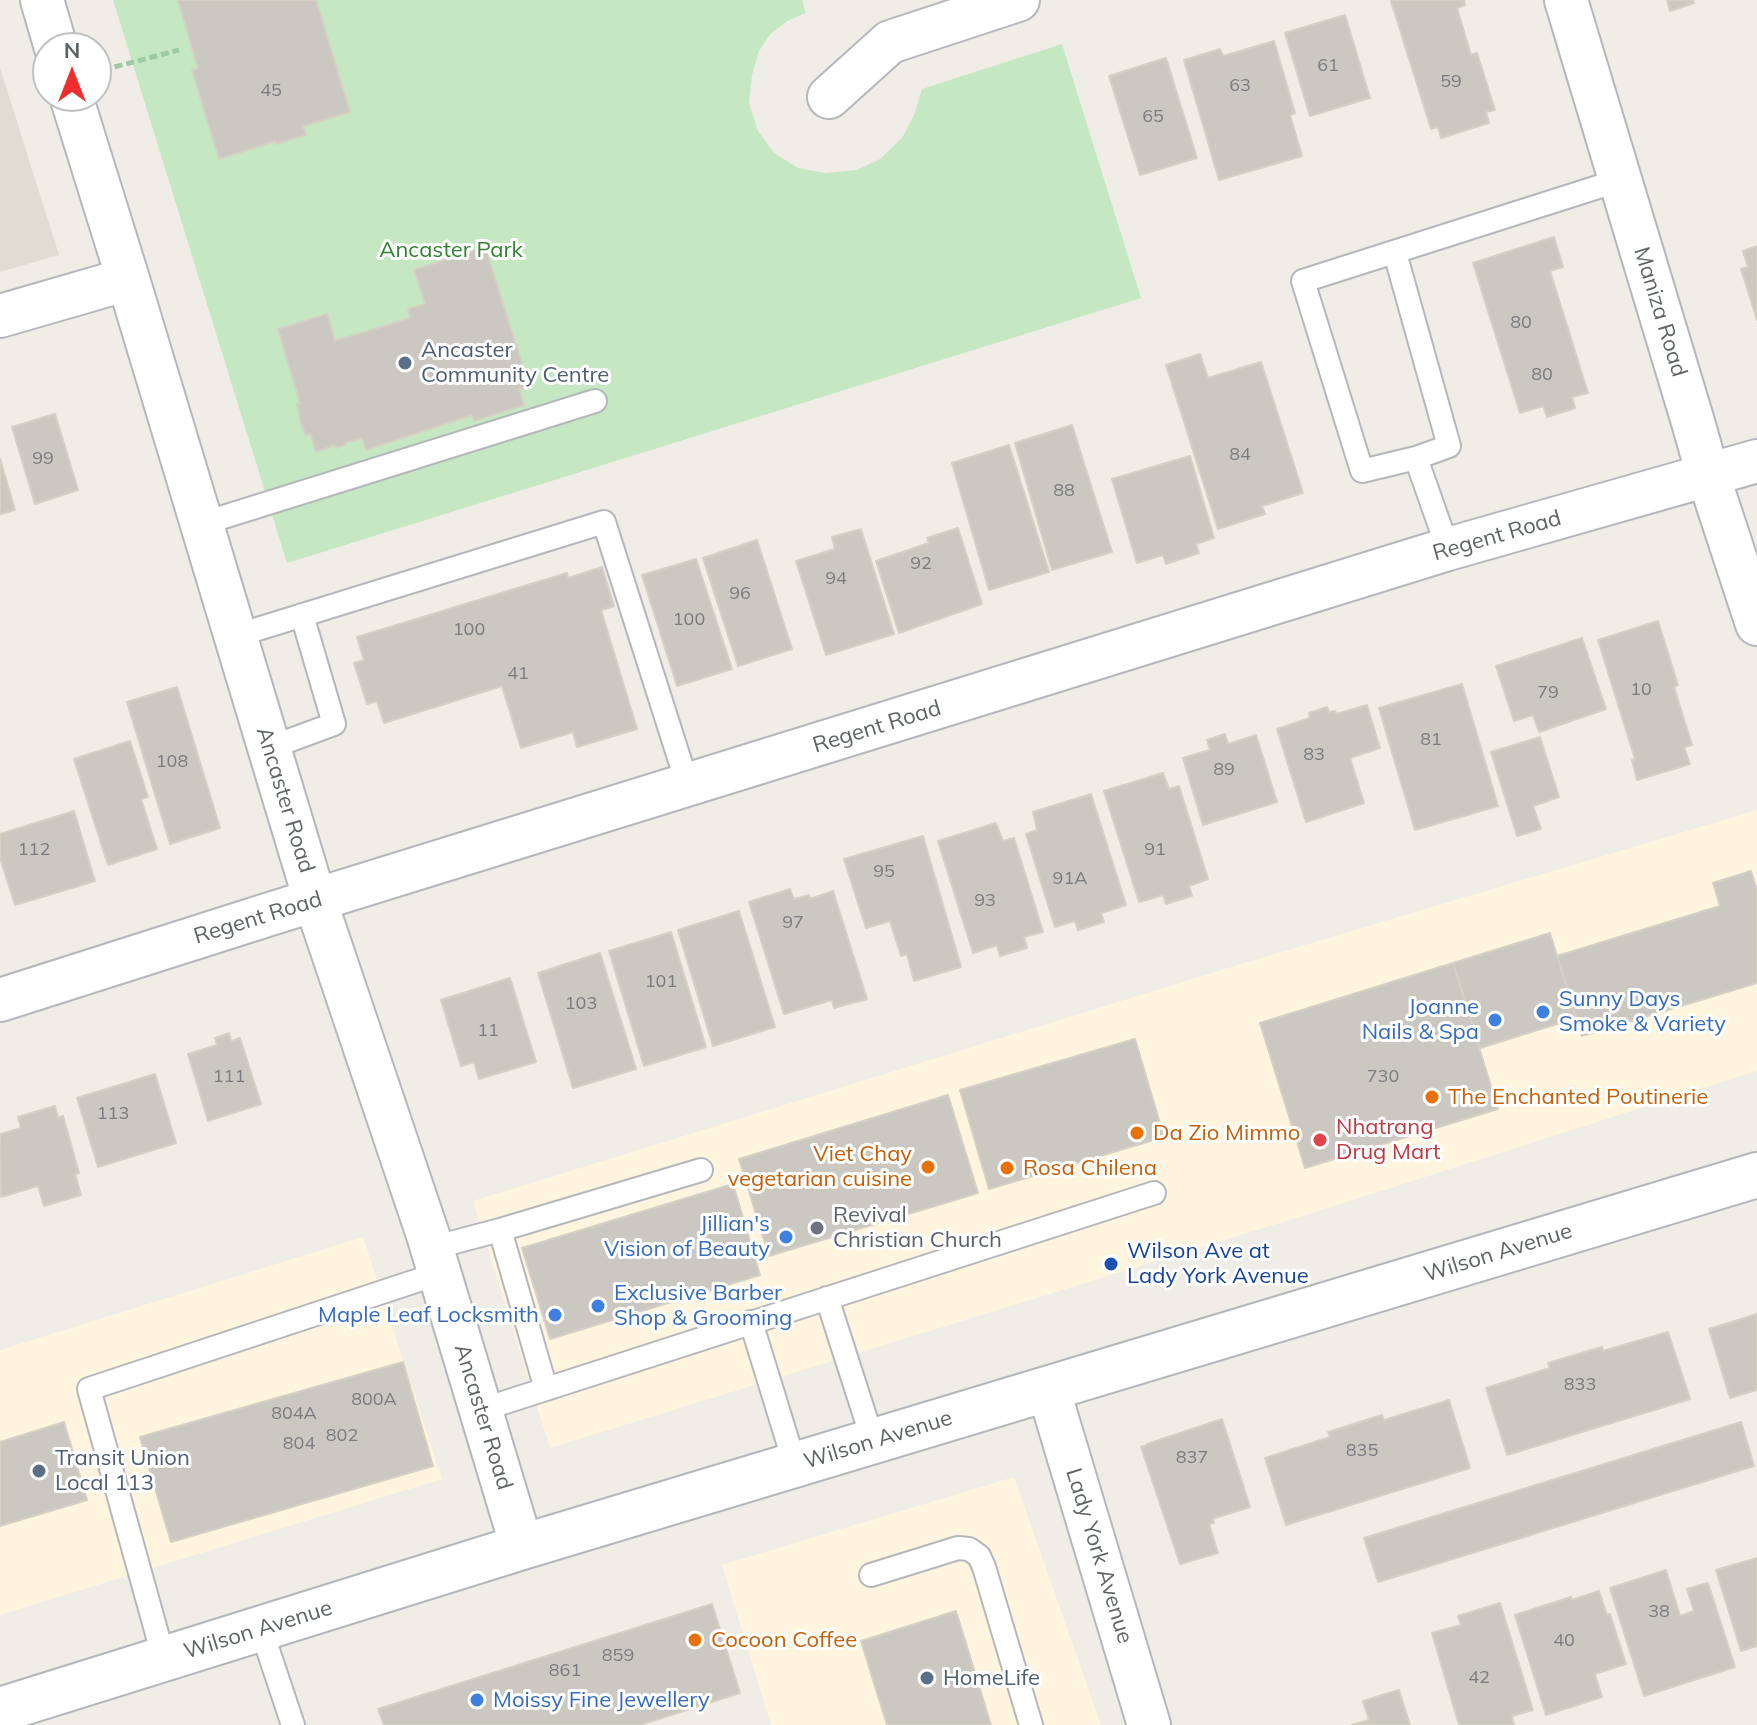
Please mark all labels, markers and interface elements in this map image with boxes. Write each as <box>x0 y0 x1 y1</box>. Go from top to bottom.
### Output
north arrow <box>32 32 112 112</box>
text: N <box>64 36 80 64</box>
house number: 61 <box>1317 55 1339 77</box>
house number: 59 <box>1440 71 1462 93</box>
house number: 63 <box>1229 75 1251 97</box>
house number: 45 <box>260 80 282 102</box>
house number: 65 <box>1142 106 1164 128</box>
park label: Ancaster Park <box>379 237 523 263</box>
street label: Maniza Road <box>1628 244 1692 380</box>
house number: 80 <box>1510 312 1532 334</box>
place label: Ancaster Community Centre <box>421 337 609 388</box>
marker: Ancaster Community Centre <box>396 354 414 372</box>
house number: 80 <box>1531 364 1553 386</box>
house number: 84 <box>1229 444 1251 466</box>
house number: 99 <box>32 448 54 470</box>
house number: 88 <box>1053 480 1075 502</box>
street label: Regent Road <box>1430 505 1564 567</box>
house number: 92 <box>910 553 932 575</box>
house number: 94 <box>825 568 847 590</box>
house number: 96 <box>729 583 751 605</box>
house number: 100 <box>673 609 705 631</box>
house number: 100 <box>453 619 485 641</box>
house number: 41 <box>507 663 529 685</box>
house number: 10 <box>1630 679 1652 701</box>
house number: 79 <box>1537 682 1559 704</box>
street label: Regent Road <box>810 695 944 759</box>
street label: Ancaster Road <box>250 724 320 876</box>
house number: 81 <box>1420 729 1442 751</box>
house number: 83 <box>1303 744 1325 766</box>
house number: 108 <box>156 751 188 773</box>
house number: 89 <box>1213 759 1235 781</box>
house number: 112 <box>18 839 50 861</box>
house number: 91 <box>1144 839 1166 861</box>
house number: 95 <box>873 861 895 883</box>
house number: 91A <box>1053 868 1087 890</box>
street label: Regent Road <box>191 886 325 950</box>
house number: 93 <box>974 890 996 912</box>
house number: 97 <box>782 912 804 934</box>
house number: 101 <box>645 971 677 993</box>
place label: Sunny Days Smoke & Variety <box>1559 986 1726 1038</box>
house number: 103 <box>565 993 597 1015</box>
place label: Joanne Nails & Spa <box>1362 994 1479 1046</box>
marker: Sunny Days Smoke & Variety <box>1534 1003 1552 1021</box>
marker: Joanne Nails & Spa <box>1486 1011 1504 1029</box>
house number: 11 <box>477 1020 499 1042</box>
house number: 111 <box>213 1066 245 1088</box>
house number: 730 <box>1367 1066 1399 1088</box>
place label: The Enchanted Poutinerie <box>1448 1084 1708 1110</box>
marker: The Enchanted Poutinerie <box>1423 1088 1441 1106</box>
house number: 113 <box>97 1103 129 1125</box>
place label: Nhatrang Drug Mart <box>1336 1114 1440 1166</box>
place label: Da Zio Mimmo <box>1153 1120 1300 1146</box>
marker: Da Zio Mimmo <box>1128 1124 1146 1142</box>
marker: Nhatrang Drug Mart <box>1311 1131 1329 1149</box>
place label: Viet Chay vegetarian cuisine <box>728 1141 912 1192</box>
place label: Rosa Chilena <box>1023 1155 1157 1181</box>
marker: Viet Chay vegetarian cuisine <box>919 1158 937 1176</box>
marker: Rosa Chilena <box>998 1159 1016 1177</box>
place label: Revival Christian Church <box>833 1202 1002 1254</box>
place label: Jillian's Vision of Beauty <box>604 1211 770 1262</box>
street label: Wilson Avenue <box>1421 1218 1575 1288</box>
marker: Revival Christian Church <box>808 1219 826 1237</box>
marker: Jillian's Vision of Beauty <box>777 1228 795 1246</box>
place label: Wilson Ave at Lady York Avenue <box>1127 1238 1309 1290</box>
marker: Wilson Ave at Lady York Avenue <box>1102 1255 1120 1273</box>
place label: Exclusive Barber Shop & Grooming <box>614 1280 792 1332</box>
marker: Exclusive Barber Shop & Grooming <box>589 1297 607 1315</box>
place label: Maple Leaf Locksmith <box>318 1302 539 1328</box>
marker: Maple Leaf Locksmith <box>546 1306 564 1324</box>
street label: Ancaster Road <box>448 1341 518 1493</box>
house number: 833 <box>1564 1374 1596 1396</box>
house number: 800A <box>351 1389 397 1411</box>
house number: 804A <box>271 1403 317 1425</box>
street label: Wilson Avenue <box>801 1405 955 1475</box>
house number: 802 <box>326 1425 358 1447</box>
house number: 804 <box>283 1433 315 1455</box>
house number: 835 <box>1346 1440 1378 1462</box>
place label: Transit Union Local 113 <box>55 1445 190 1496</box>
house number: 837 <box>1176 1447 1208 1469</box>
marker: Transit Union Local 113 <box>30 1462 48 1480</box>
street label: Lady York Avenue <box>1060 1465 1138 1647</box>
street label: Wilson Avenue <box>181 1595 335 1665</box>
house number: 38 <box>1648 1601 1670 1623</box>
place label: Cocoon Coffee <box>711 1627 857 1653</box>
house number: 40 <box>1553 1630 1575 1652</box>
marker: Cocoon Coffee <box>686 1631 704 1649</box>
house number: 859 <box>602 1645 634 1667</box>
house number: 861 <box>549 1660 581 1682</box>
place label: HomeLife <box>943 1665 1040 1691</box>
house number: 42 <box>1468 1667 1490 1689</box>
marker: HomeLife <box>918 1669 936 1687</box>
place label: Moissy Fine Jewellery <box>493 1687 710 1713</box>
marker: Moissy Fine Jewellery <box>468 1691 486 1709</box>

